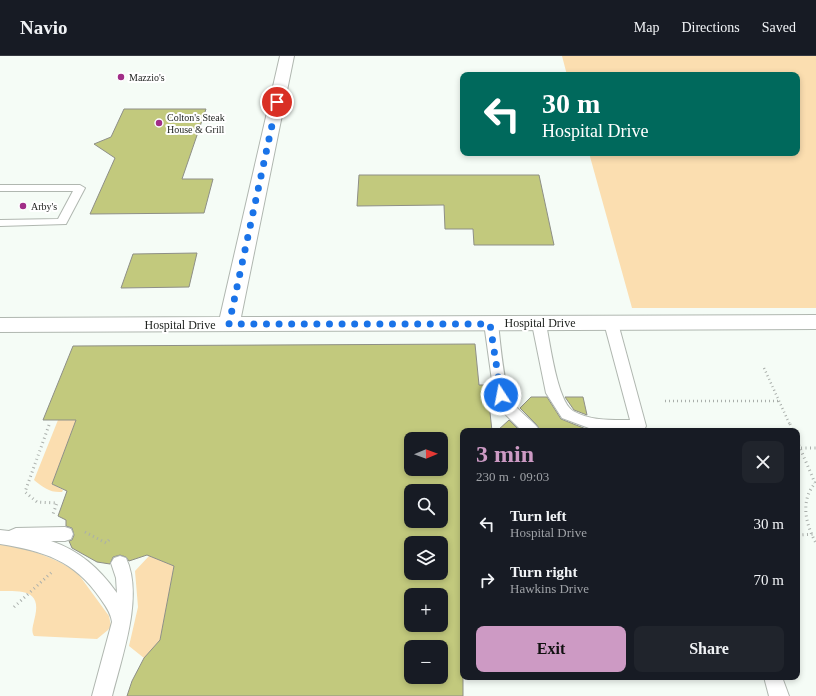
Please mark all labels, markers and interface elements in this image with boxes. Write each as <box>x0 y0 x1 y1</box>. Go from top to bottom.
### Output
text: Navio <box>20 17 68 38</box>
text: Map <box>634 20 659 35</box>
text: Directions <box>681 20 740 35</box>
text: Saved <box>762 20 796 35</box>
marker: Mazzio's <box>116 72 126 82</box>
place label: Mazzio's <box>129 72 165 83</box>
pin <box>260 85 294 119</box>
icon: left <box>476 88 528 140</box>
text: 30 m <box>542 88 600 119</box>
icon: arrive <box>266 91 288 113</box>
place label: Colton's Steak House & Grill <box>167 112 225 135</box>
marker: Colton's Steak House & Grill <box>154 118 164 128</box>
text: Hospital Drive <box>542 121 648 141</box>
marker: Arby's <box>18 201 28 211</box>
place label: Arby's <box>31 201 57 212</box>
street label: Hospital Drive <box>505 316 576 330</box>
street label: Hospital Drive <box>145 318 216 332</box>
position arrow <box>480 374 522 416</box>
north arrow <box>404 432 448 476</box>
map controls <box>404 432 448 684</box>
text: 3 min <box>476 441 534 467</box>
button: close <box>742 441 784 483</box>
text: 230 m · 09:03 <box>476 469 549 484</box>
button: search <box>404 484 448 528</box>
text: Turn left <box>510 508 567 524</box>
icon: left <box>476 513 498 535</box>
text: 30 m <box>754 516 784 532</box>
text: Hospital Drive <box>510 525 587 540</box>
button: layers <box>404 536 448 580</box>
text: Turn right <box>510 564 577 580</box>
icon: right <box>476 569 498 591</box>
text: 70 m <box>754 572 784 588</box>
text: Hawkins Drive <box>510 581 589 596</box>
button: + <box>404 588 448 632</box>
button: Exit <box>476 626 626 672</box>
button: Share <box>634 626 784 672</box>
button: − <box>404 640 448 684</box>

